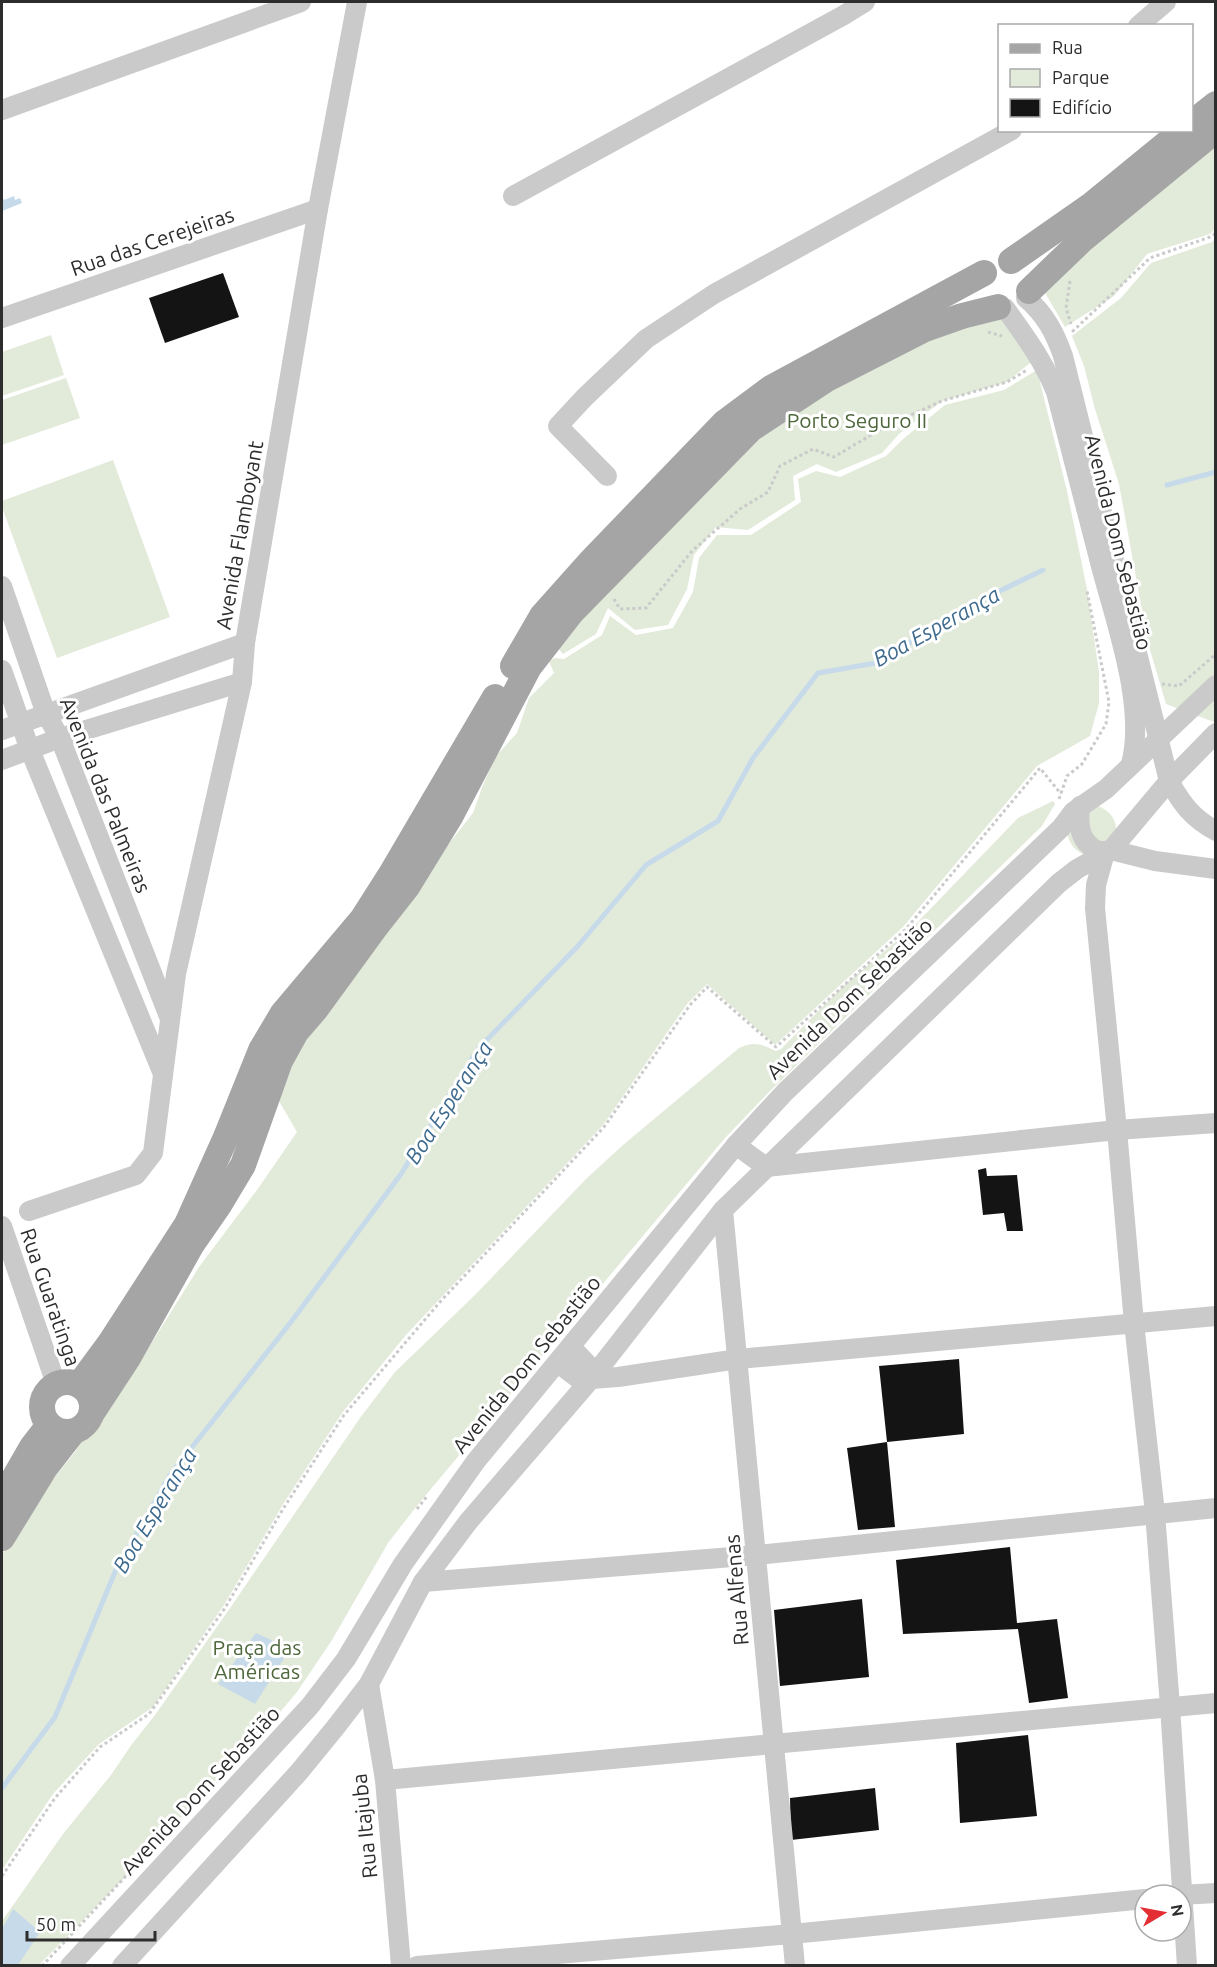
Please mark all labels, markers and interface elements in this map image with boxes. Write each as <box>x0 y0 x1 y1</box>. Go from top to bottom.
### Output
legend <box>998 24 1193 132</box>
text: Rua <box>1052 37 1083 57</box>
text: Parque <box>1052 67 1109 87</box>
text: Edifício <box>1052 97 1112 117</box>
street label: Rua das Cerejeiras <box>67 202 237 280</box>
park label: Porto Seguro II <box>787 408 927 432</box>
street label: Avenida Dom Sebastião <box>1081 432 1157 652</box>
street label: Avenida Flamboyant <box>211 439 267 631</box>
water label: Boa Esperança <box>868 581 1004 671</box>
street label: Avenida das Palmeiras <box>56 694 156 896</box>
street label: Avenida Dom Sebastião <box>761 912 937 1084</box>
water label: Boa Esperança <box>399 1036 497 1168</box>
street label: Rua Guaratinga <box>16 1225 86 1369</box>
street label: Avenida Dom Sebastião <box>447 1270 605 1458</box>
water label: Boa Esperança <box>107 1443 201 1577</box>
street label: Rua Alfenas <box>719 1534 753 1646</box>
park label: Praça das Américas <box>213 1635 301 1683</box>
street label: Avenida Dom Sebastião <box>116 1701 284 1879</box>
street label: Rua Itajuba <box>347 1772 381 1880</box>
north arrow <box>1133 1883 1193 1943</box>
text: N <box>1168 1903 1188 1918</box>
scale bar <box>27 1904 154 1942</box>
text: 50 m <box>36 1914 76 1934</box>

